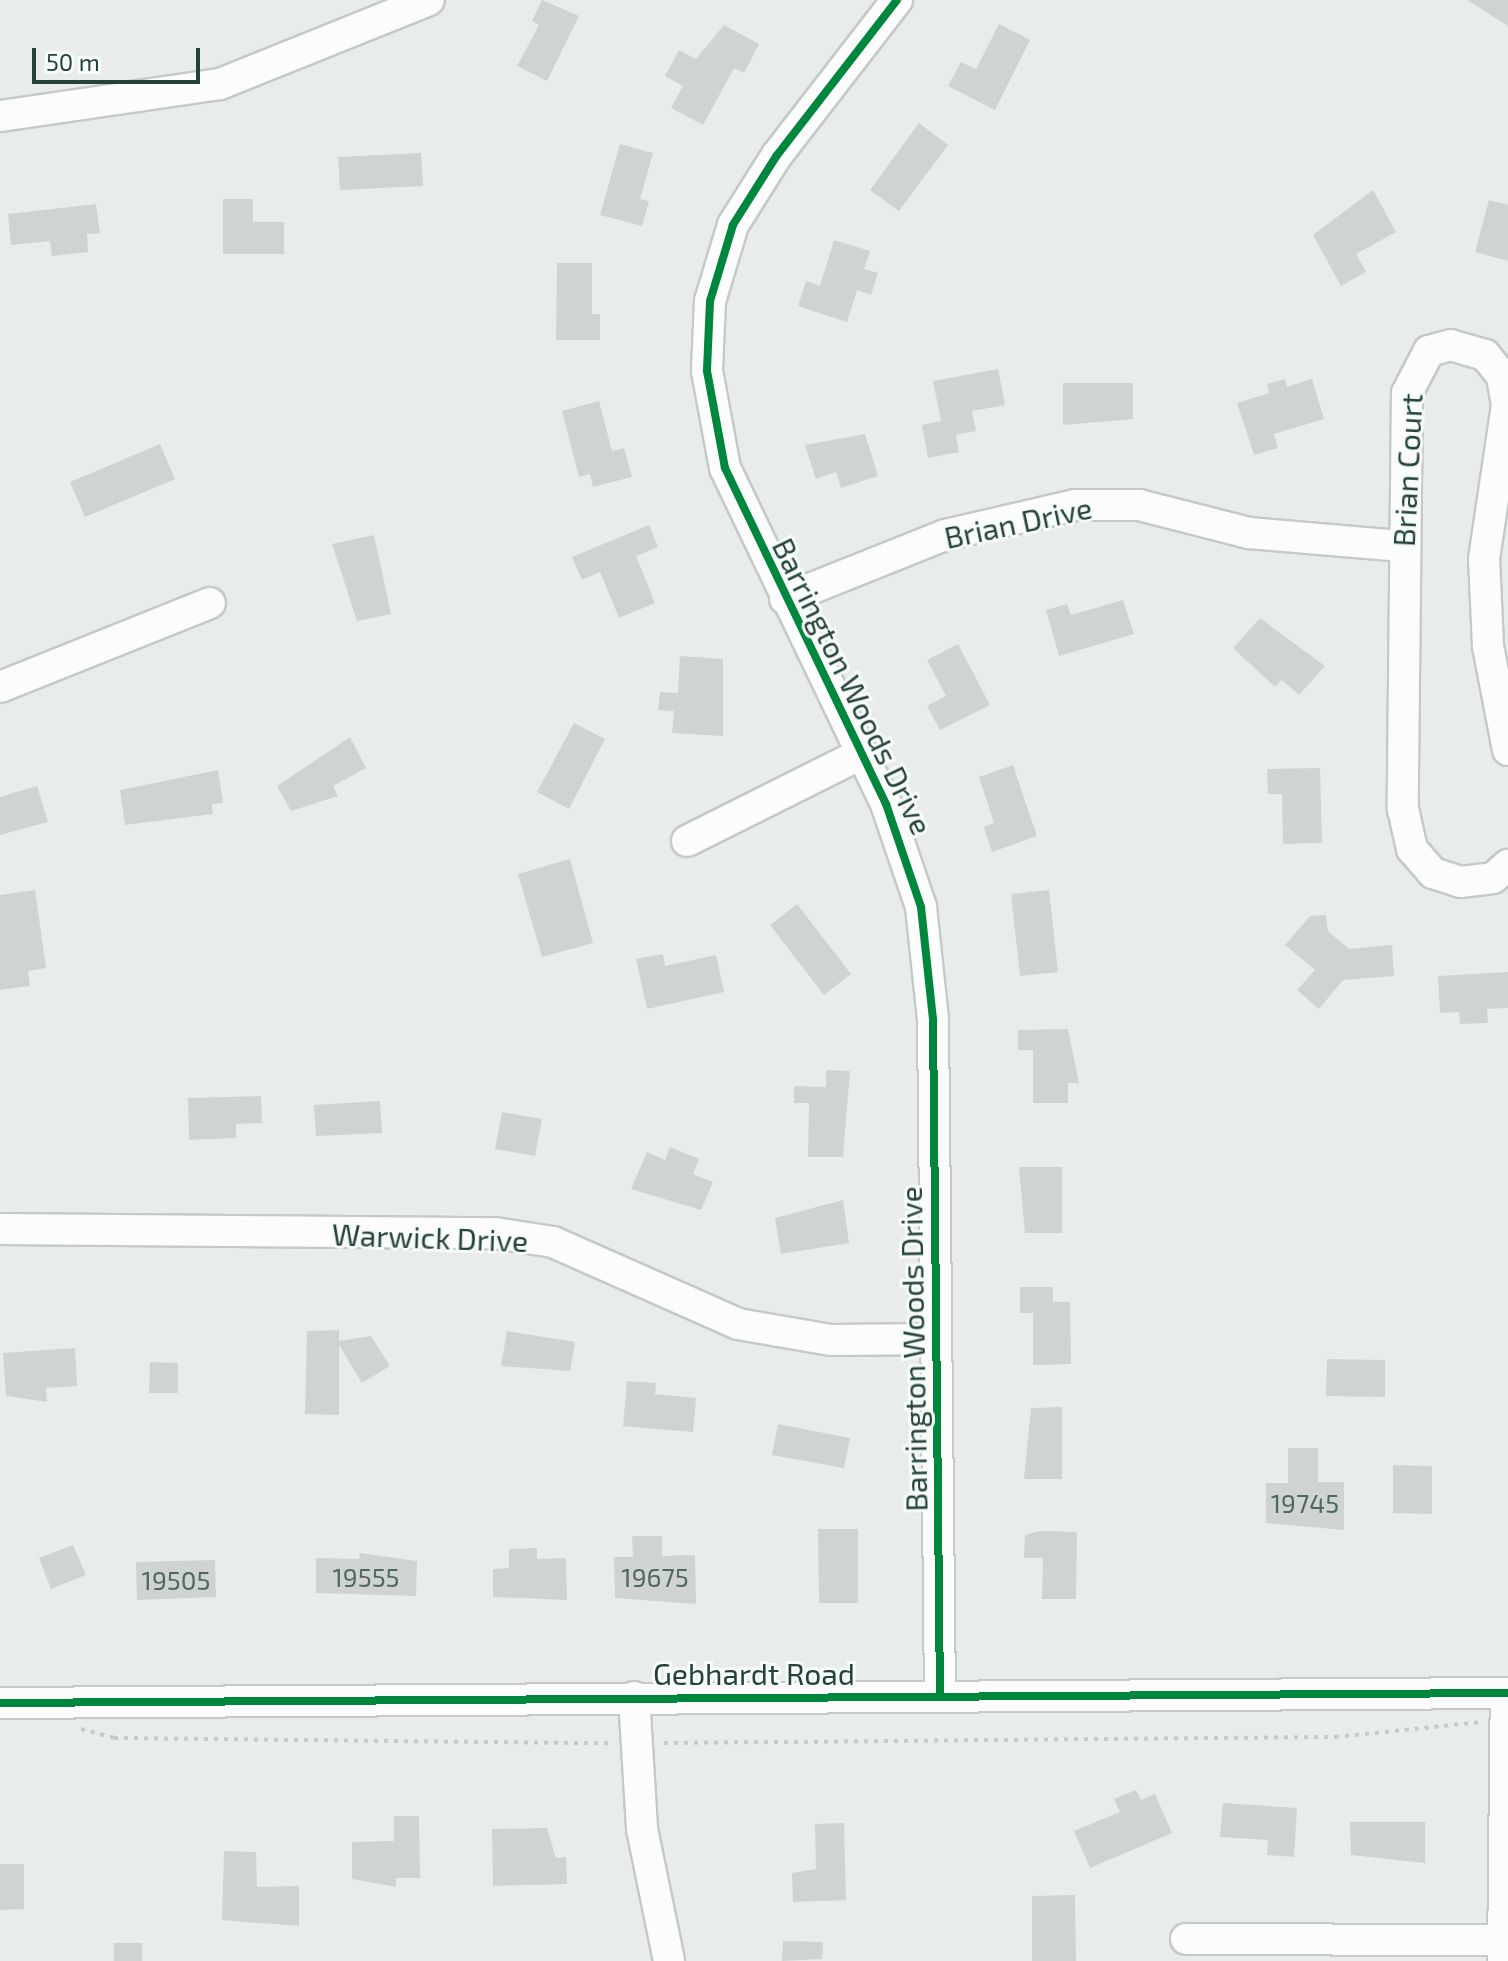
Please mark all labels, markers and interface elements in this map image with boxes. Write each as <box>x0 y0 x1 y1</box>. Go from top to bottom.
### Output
scale bar <box>36 32 204 82</box>
text: 50 m <box>46 47 100 76</box>
street label: Brian Court <box>1385 392 1429 548</box>
street label: Brian Drive <box>941 489 1095 555</box>
street label: Barrington Woods Drive <box>765 532 941 840</box>
street label: Barrington Woods Drive <box>892 1186 934 1512</box>
street label: Warwick Drive <box>331 1216 529 1258</box>
house number: 19745 <box>1271 1487 1339 1519</box>
house number: 19555 <box>332 1561 400 1593</box>
house number: 19675 <box>621 1561 689 1593</box>
house number: 19505 <box>142 1564 210 1596</box>
street label: Gebhardt Road <box>653 1655 855 1691</box>

